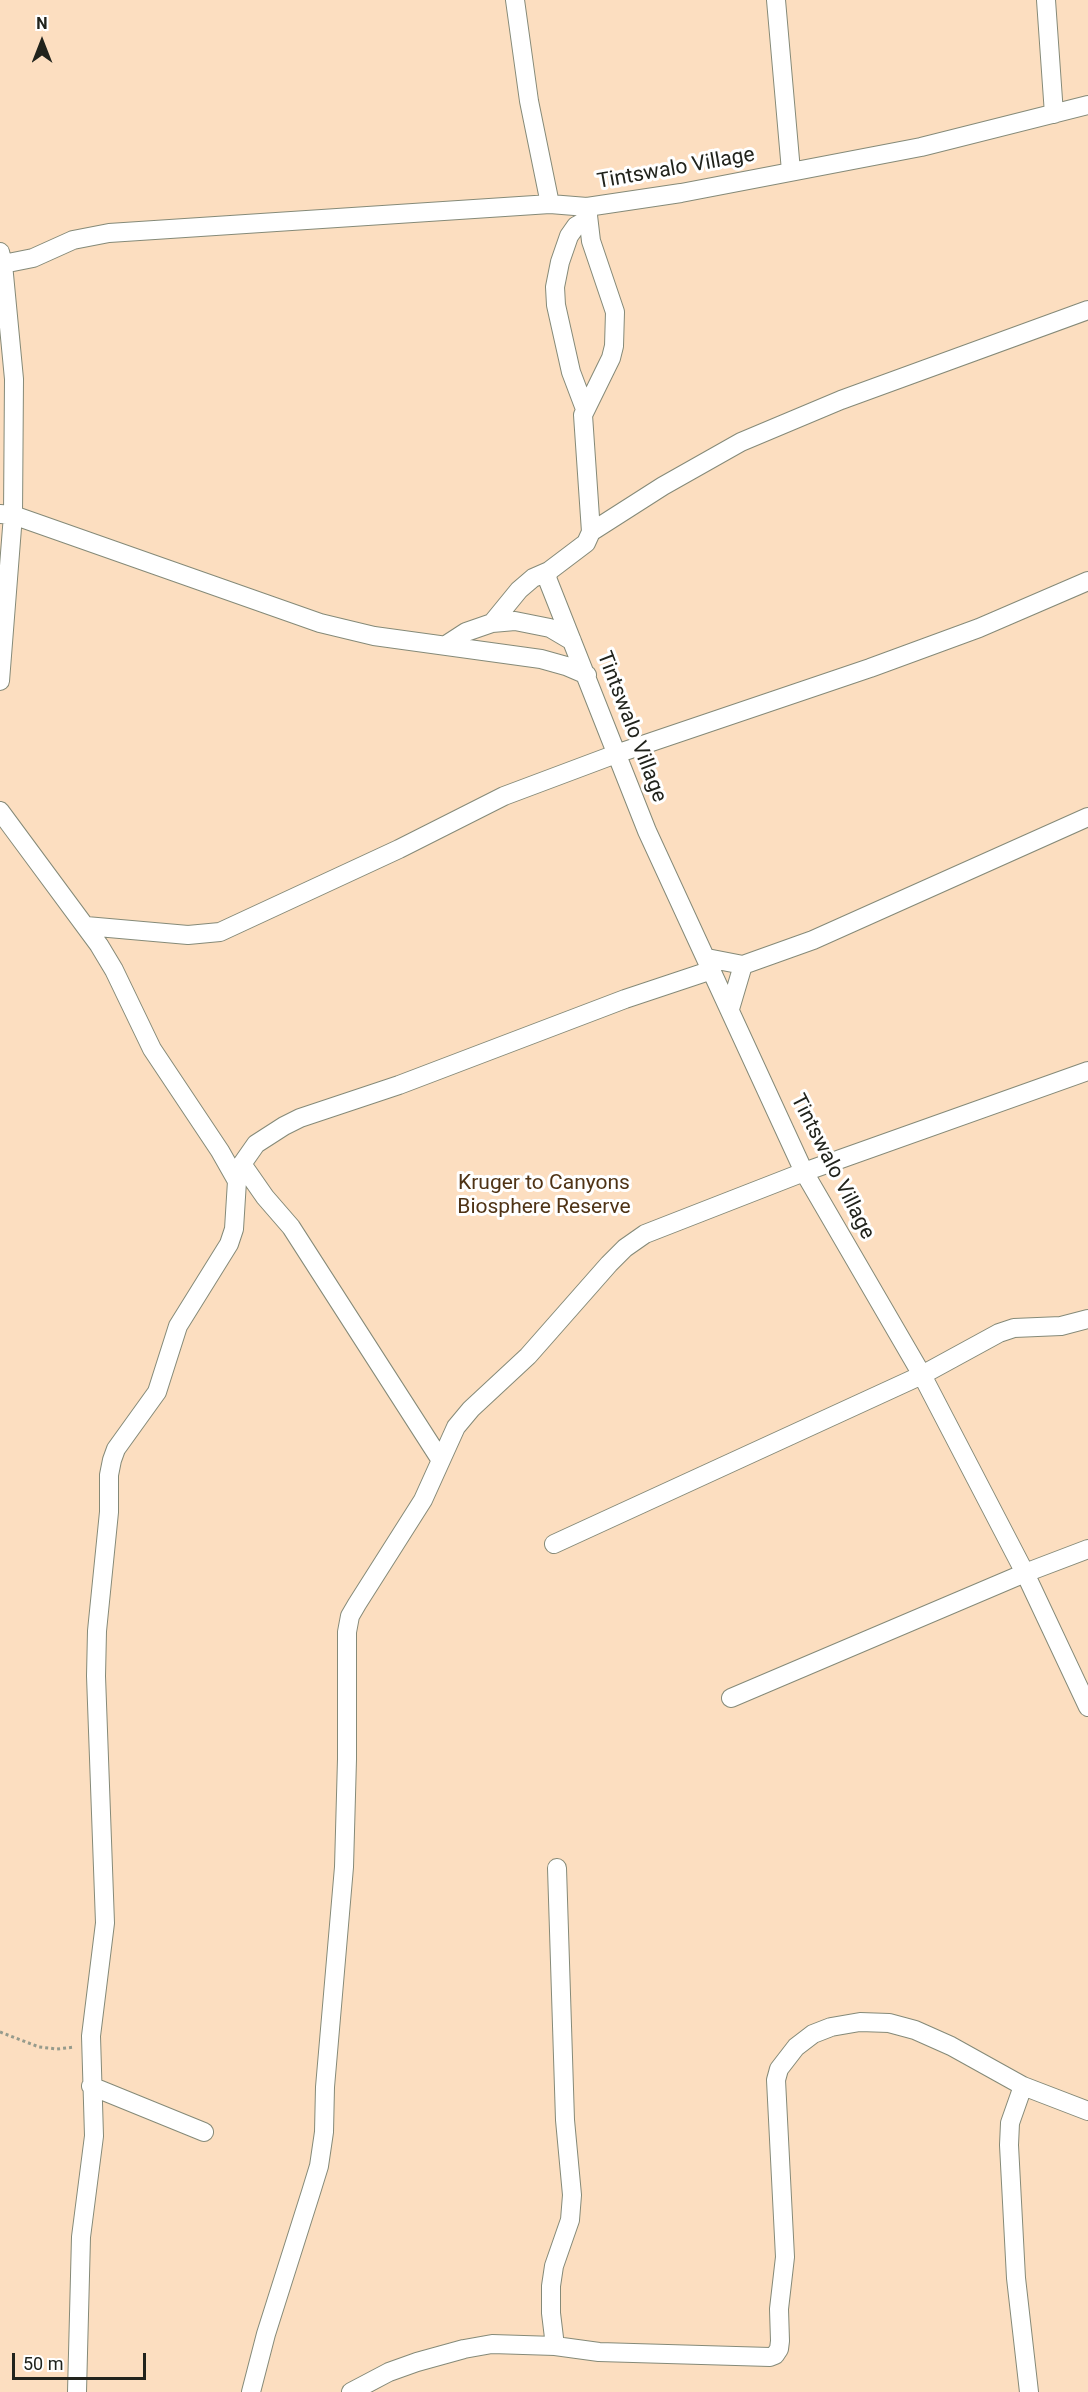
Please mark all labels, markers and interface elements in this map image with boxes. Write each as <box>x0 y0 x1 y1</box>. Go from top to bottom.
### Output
north arrow <box>12 12 72 72</box>
text: N <box>36 14 48 33</box>
street label: Tintswalo Village <box>595 143 757 195</box>
street label: Tintswalo Village <box>591 648 671 806</box>
street label: Tintswalo Village <box>785 1090 879 1244</box>
park label: Kruger to Canyons Biosphere Reserve <box>457 1171 631 1221</box>
scale bar <box>15 2341 148 2379</box>
text: 50 m <box>23 2353 63 2374</box>

